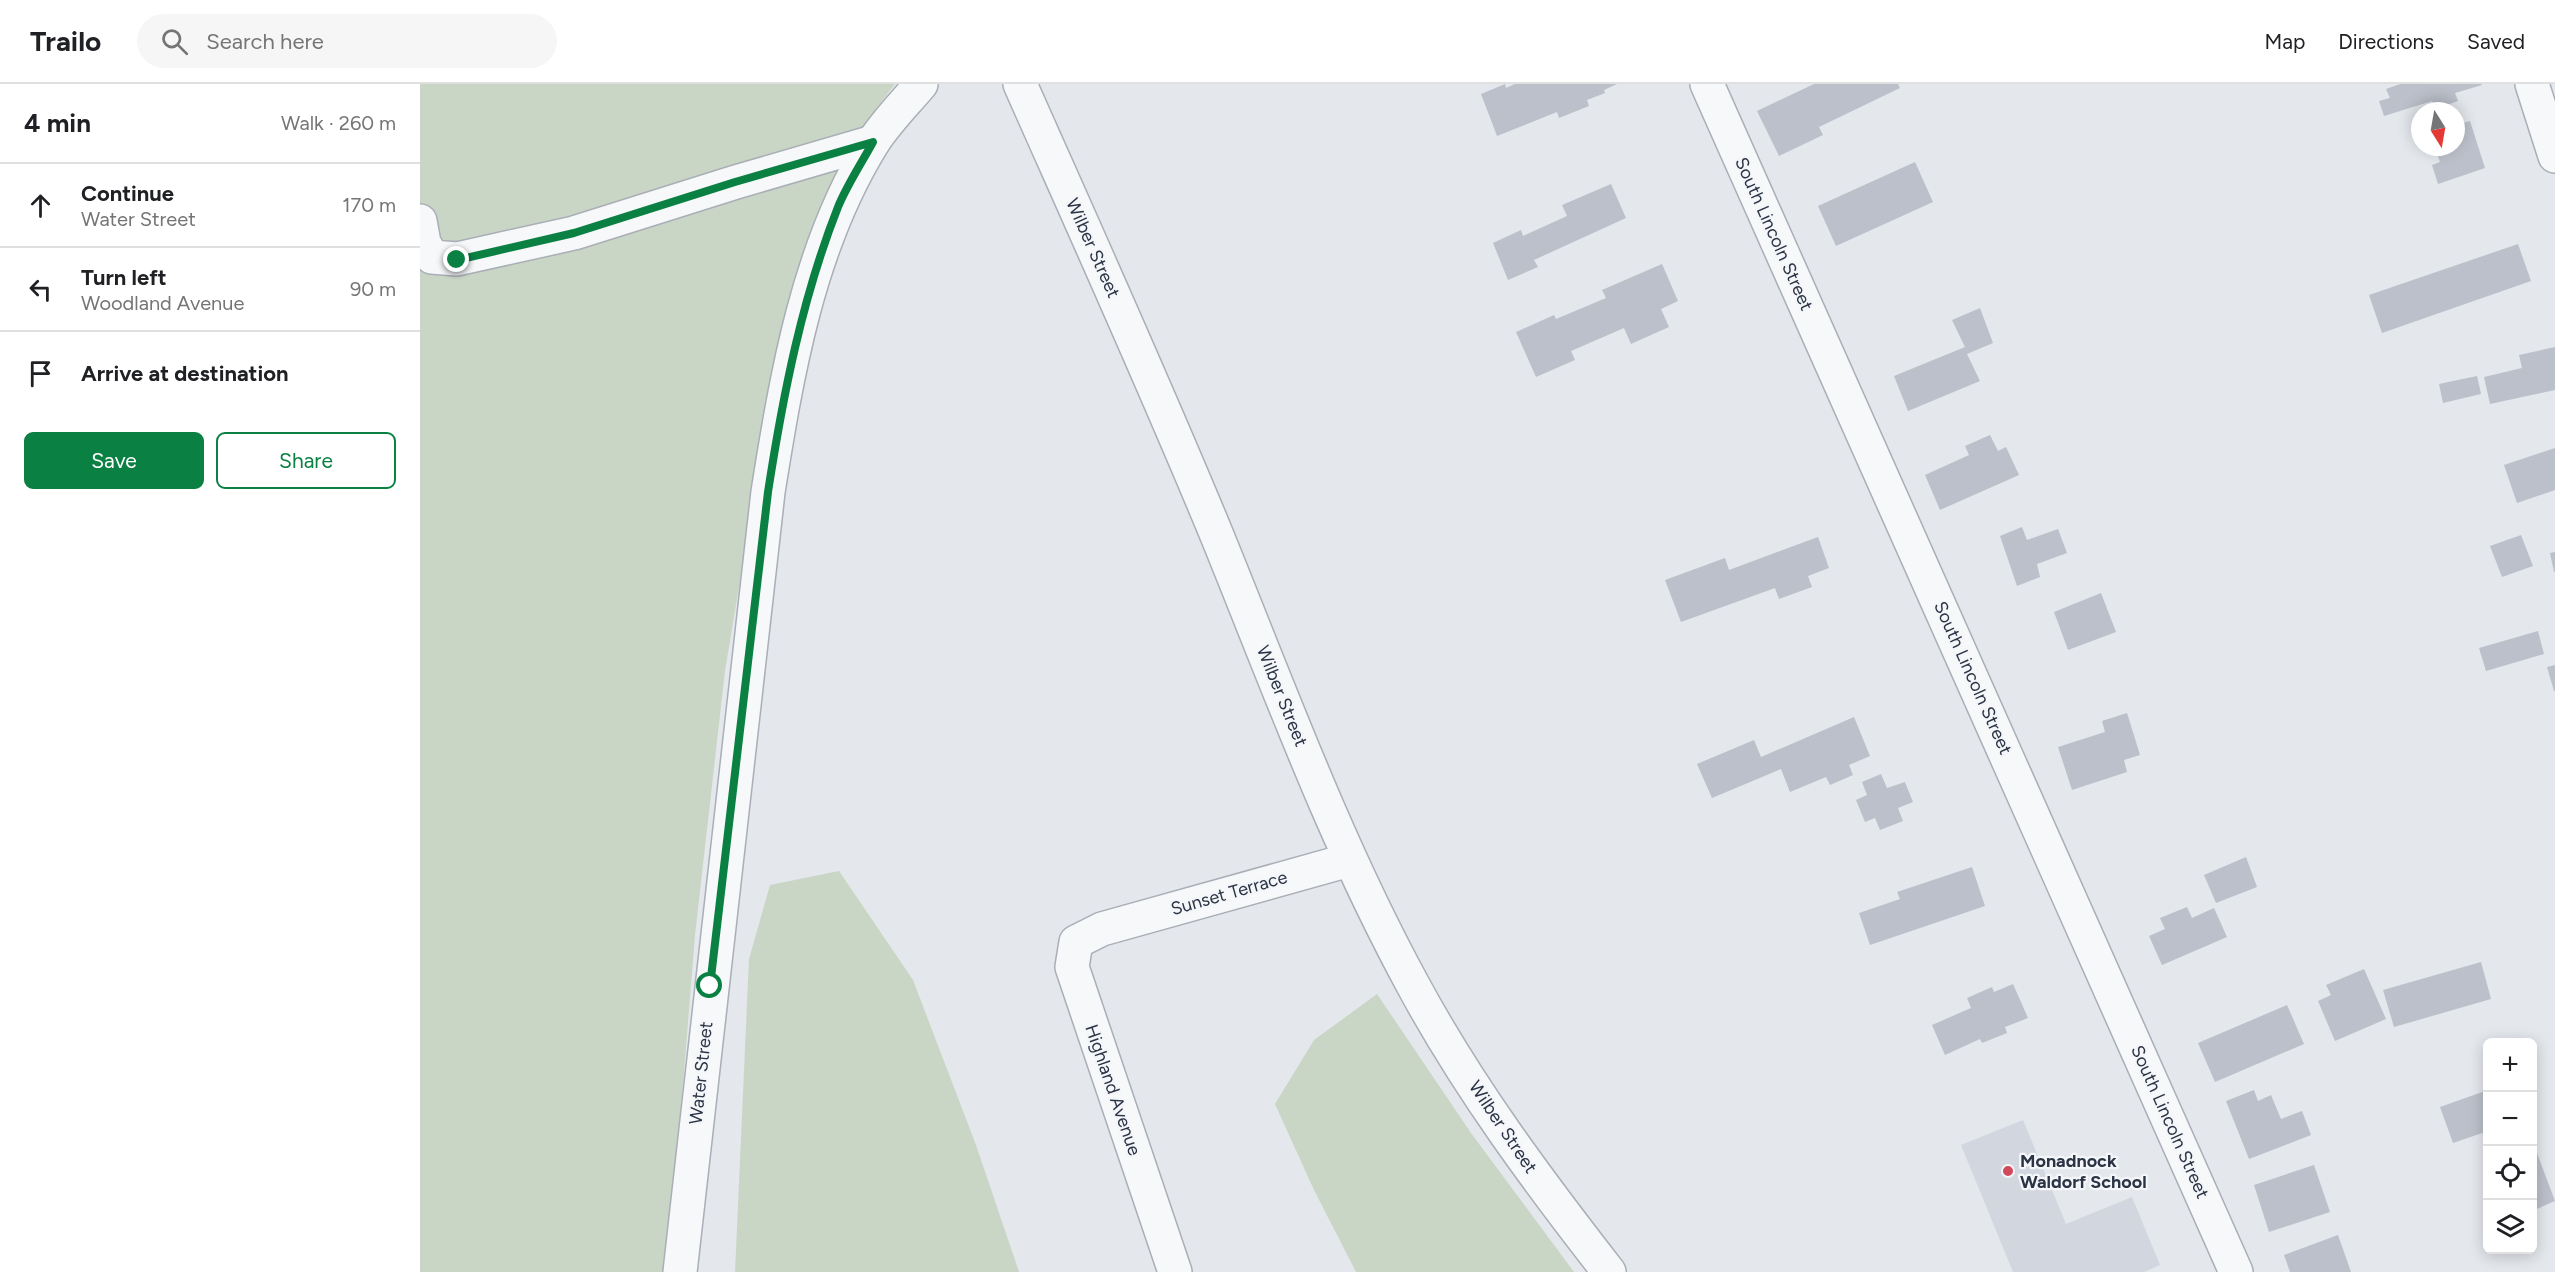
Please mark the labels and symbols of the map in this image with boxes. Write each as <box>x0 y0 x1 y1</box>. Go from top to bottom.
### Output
north arrow <box>2411 102 2465 156</box>
street label: South Lincoln Street <box>1730 154 1818 314</box>
street label: Wilber Street <box>1061 195 1125 301</box>
route end <box>443 246 469 272</box>
street label: South Lincoln Street <box>1929 598 2017 758</box>
street label: Wilber Street <box>1252 642 1312 750</box>
street label: Sunset Terrace <box>1168 866 1290 920</box>
route start <box>696 972 722 998</box>
street label: Water Street <box>685 1020 717 1125</box>
street label: Highland Avenue <box>1080 1021 1146 1159</box>
street label: South Lincoln Street <box>2126 1042 2214 1202</box>
street label: Wilber Street <box>1464 1077 1542 1178</box>
place label: Monadnock Waldorf School <box>2020 1150 2147 1193</box>
marker: Monadnock Waldorf School <box>2001 1164 2015 1178</box>

